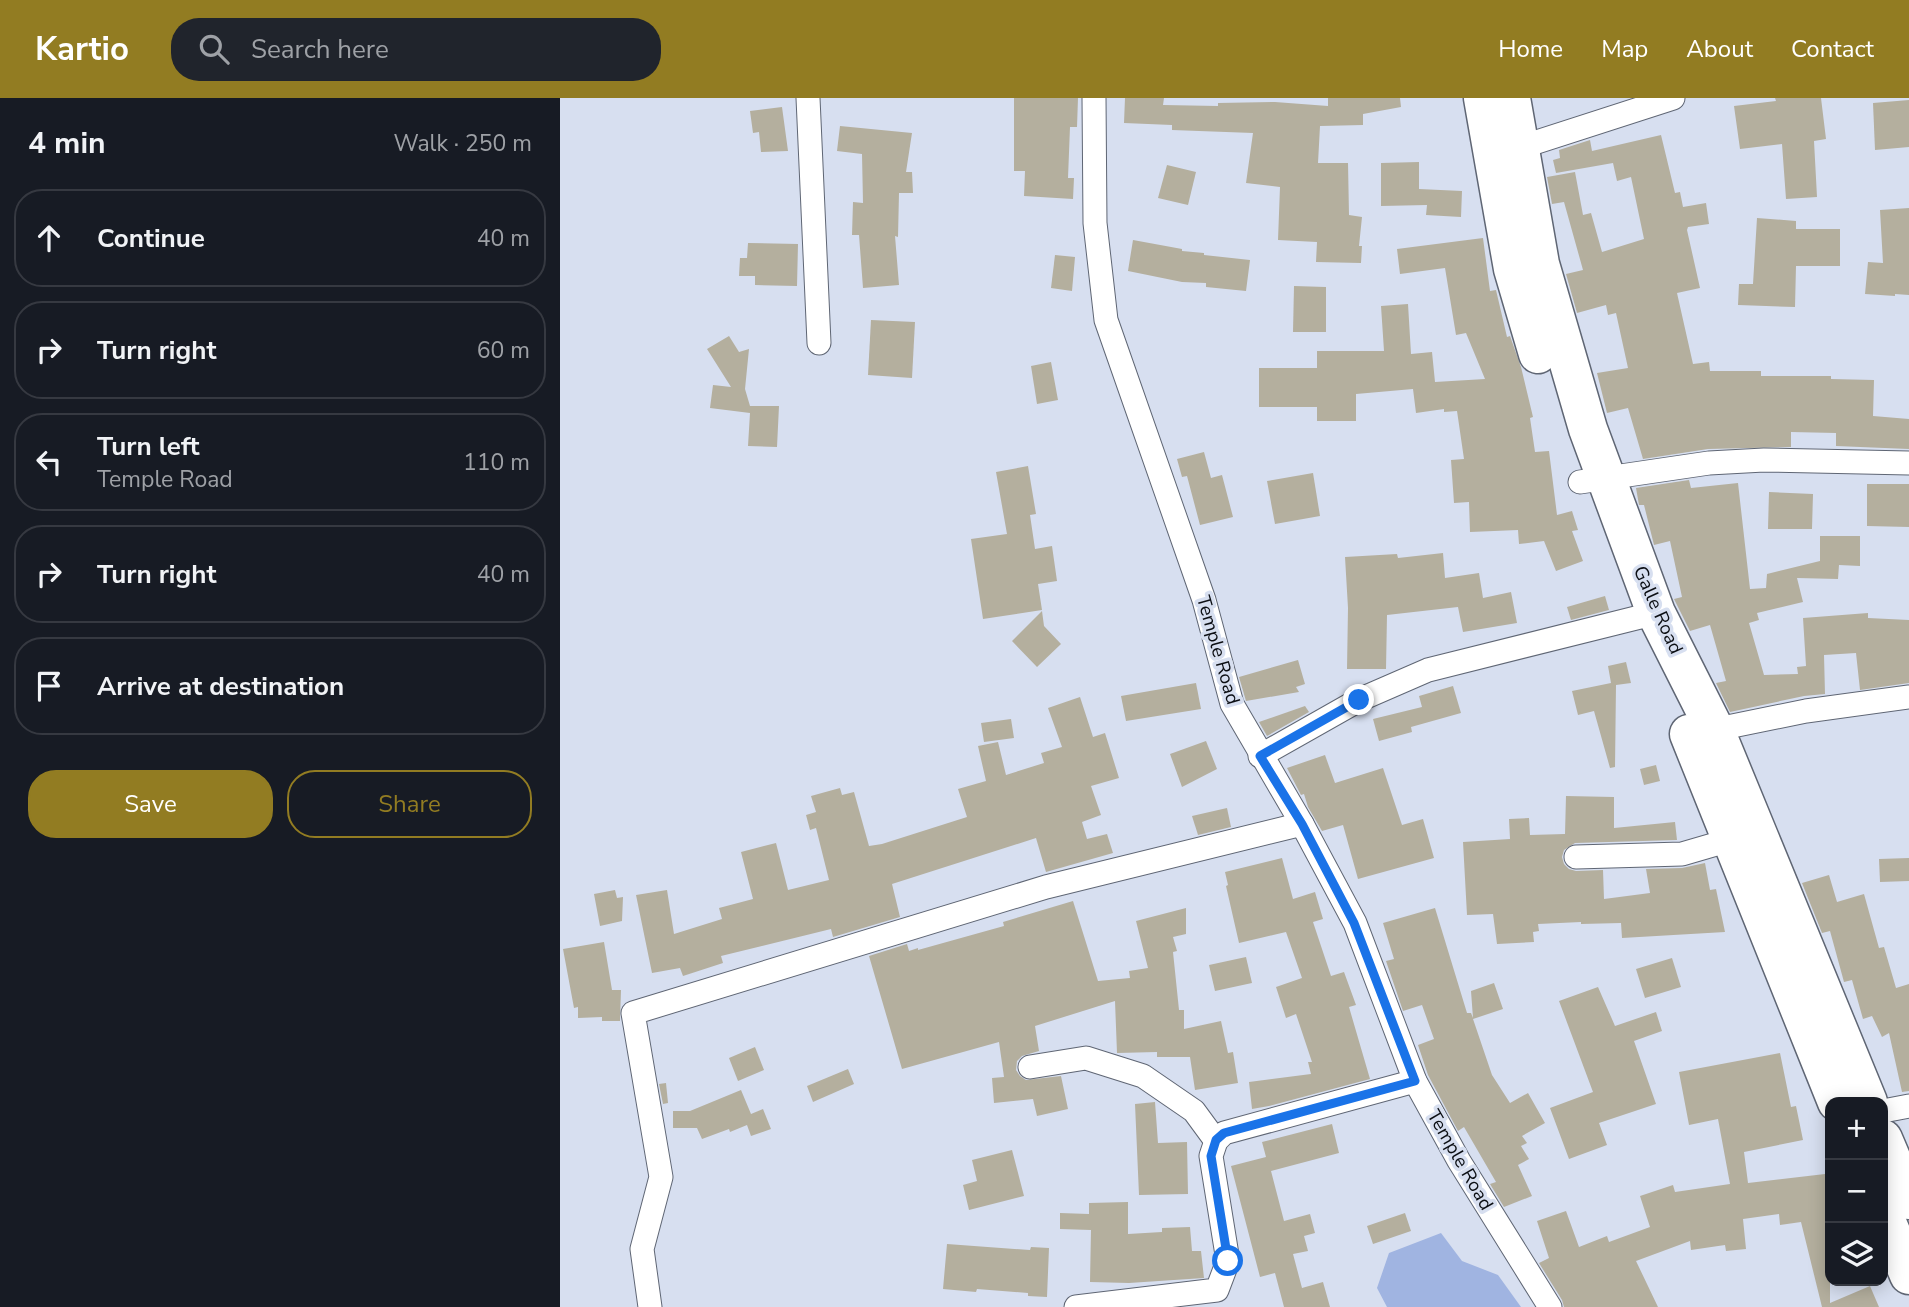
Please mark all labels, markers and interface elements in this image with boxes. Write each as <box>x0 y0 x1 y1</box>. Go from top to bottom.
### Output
search box <box>171 18 661 81</box>
text: Kartio <box>35 27 129 72</box>
icon: search <box>195 30 233 68</box>
text: Search here <box>251 32 389 67</box>
text: Home <box>1498 33 1563 65</box>
text: Map <box>1601 33 1648 65</box>
text: About <box>1686 33 1753 65</box>
text: Contact <box>1791 33 1874 65</box>
text: 4 min <box>28 123 106 164</box>
text: Walk · 250 m <box>393 128 532 159</box>
icon: ahead <box>30 219 68 257</box>
text: Continue <box>97 221 205 256</box>
text: 40 m <box>477 223 530 254</box>
icon: right <box>30 331 68 369</box>
text: Turn right <box>97 333 216 368</box>
text: 60 m <box>477 335 530 366</box>
text: Turn left <box>97 429 200 464</box>
icon: left <box>30 443 68 481</box>
text: 110 m <box>463 447 530 478</box>
text: Temple Road <box>97 464 233 495</box>
icon: right <box>30 555 68 593</box>
text: Turn right <box>97 557 216 592</box>
text: 40 m <box>477 559 530 590</box>
street label: Galle Road <box>1627 562 1689 658</box>
street label: Temple Road <box>1190 593 1246 707</box>
icon: arrive <box>30 667 68 705</box>
text: Arrive at destination <box>97 669 344 704</box>
route end <box>1343 684 1374 715</box>
button: Save <box>28 770 273 838</box>
button: Share <box>287 770 532 838</box>
map controls <box>1825 1097 1888 1286</box>
button: + <box>1825 1097 1888 1160</box>
street label: Temple Road <box>1421 1105 1499 1215</box>
button: − <box>1825 1160 1888 1223</box>
button: layers <box>1825 1223 1888 1286</box>
route start <box>1212 1245 1243 1276</box>

